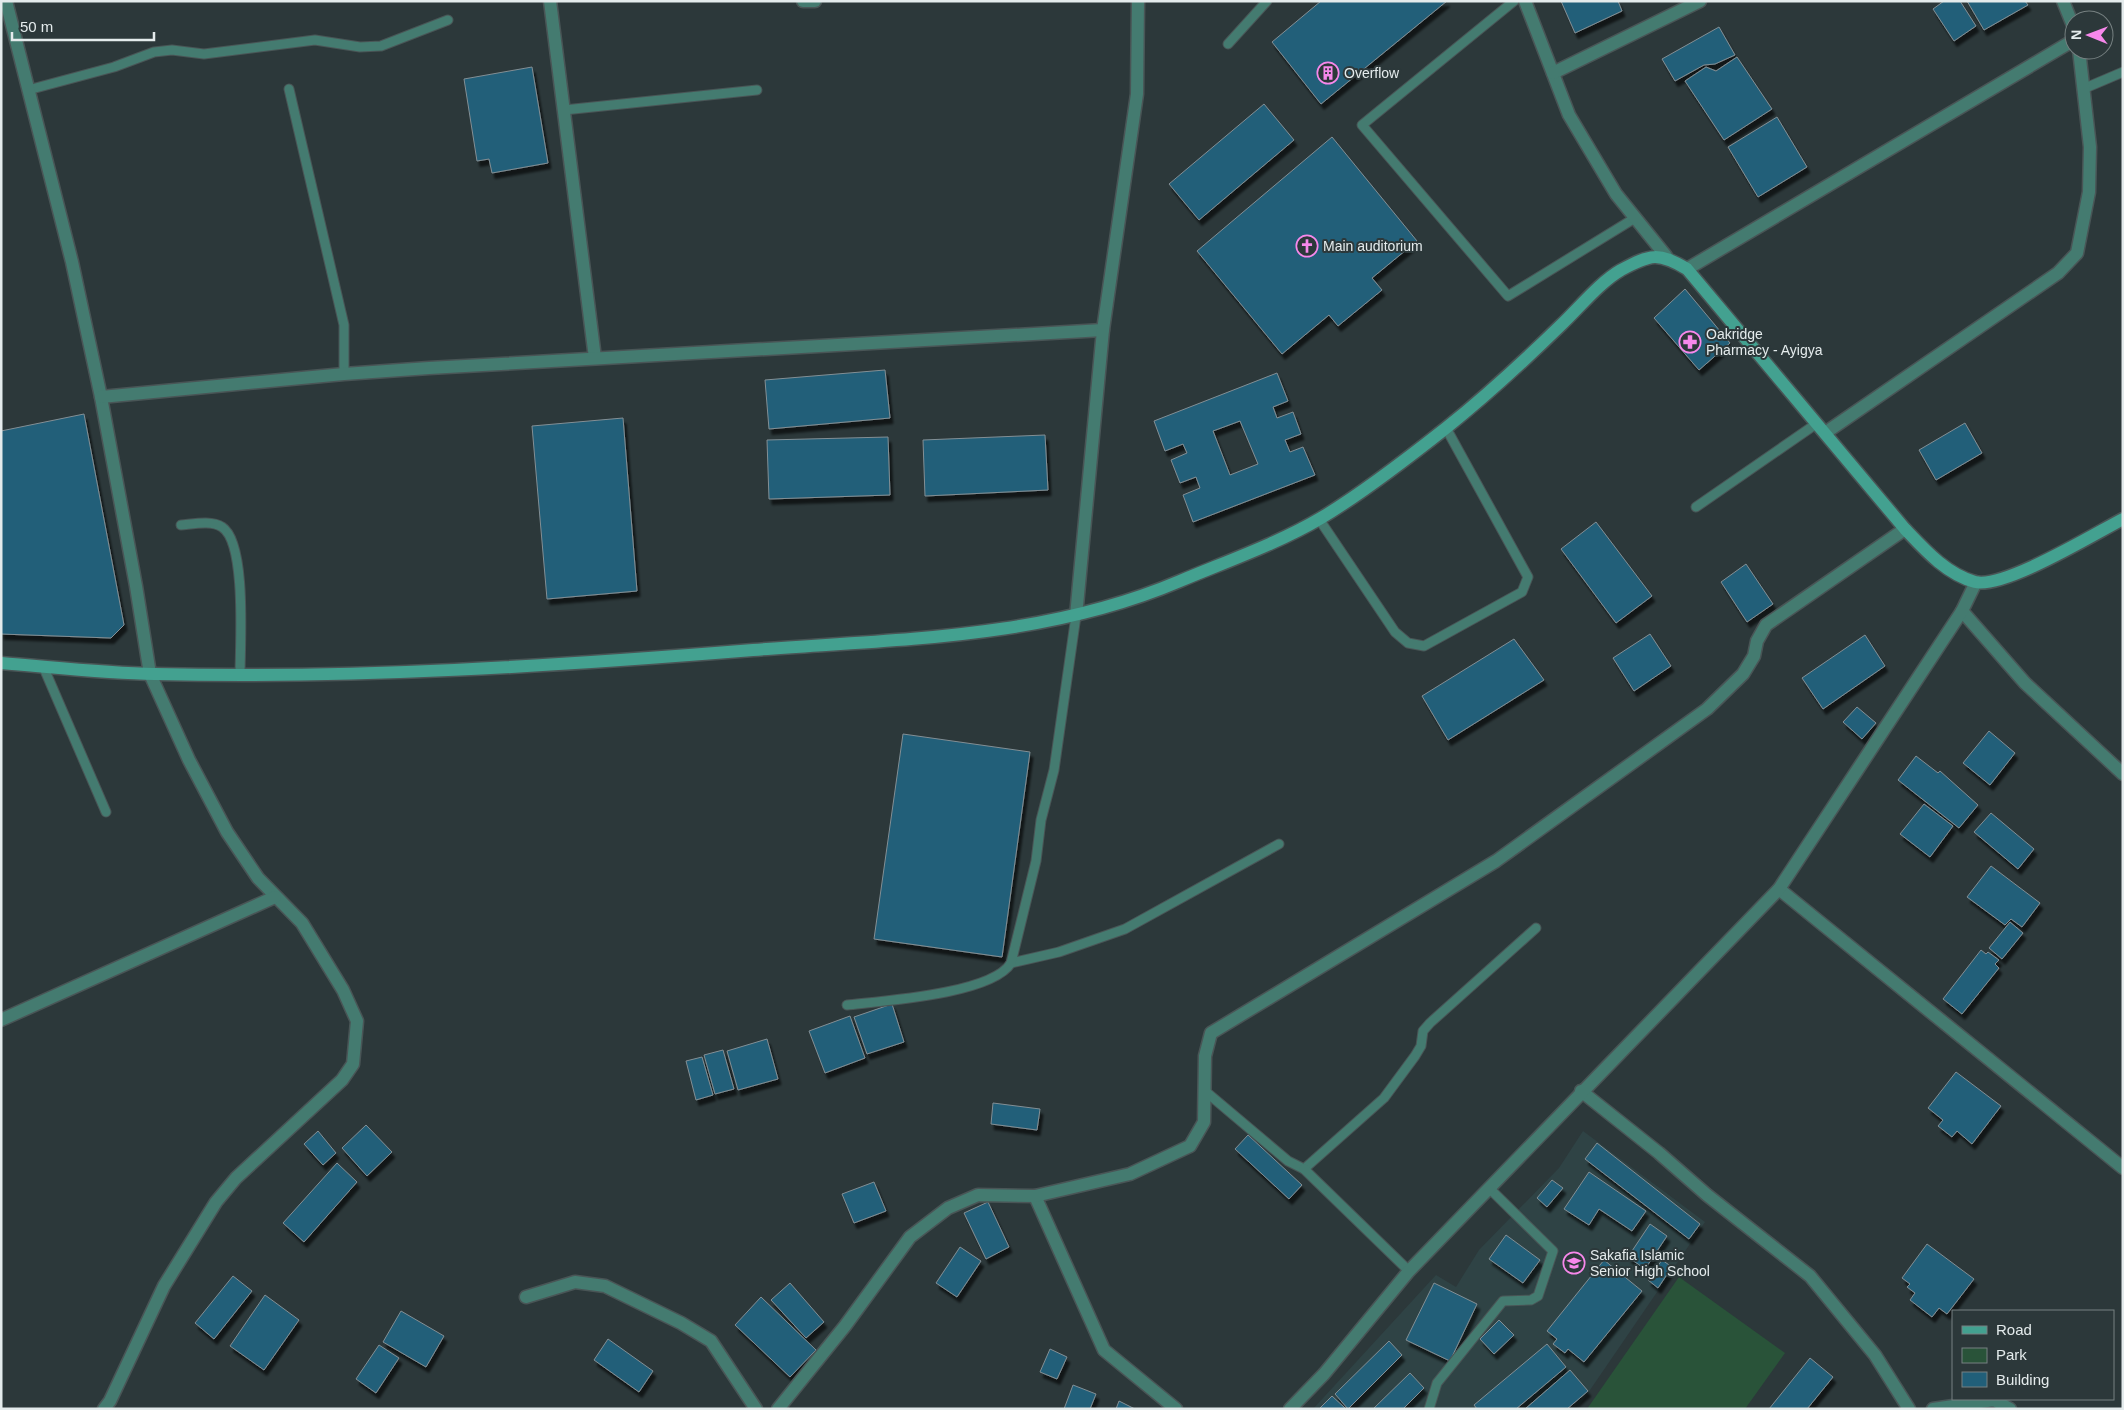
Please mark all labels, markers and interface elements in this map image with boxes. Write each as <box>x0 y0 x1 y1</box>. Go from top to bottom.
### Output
scale bar <box>12 10 155 42</box>
north arrow <box>2064 10 2114 60</box>
text: 50 m <box>20 18 53 35</box>
text: N <box>2068 30 2084 40</box>
building icon: Overflow <box>1316 61 1340 85</box>
place label: Overflow <box>1344 65 1400 81</box>
church icon: Main auditorium <box>1295 234 1319 258</box>
place label: Main auditorium <box>1323 238 1423 254</box>
place label: Oakridge Pharmacy - Ayigya <box>1706 326 1823 358</box>
pharmacy icon: Oakridge Pharmacy - Ayigya <box>1678 330 1702 354</box>
place label: Sakafia Islamic Senior High School <box>1590 1247 1710 1279</box>
school or university icon: Sakafia Islamic Senior High School <box>1562 1251 1586 1275</box>
legend <box>1952 1310 2114 1400</box>
text: Road <box>1996 1321 2032 1338</box>
text: Park <box>1996 1346 2027 1363</box>
text: Building <box>1996 1371 2049 1388</box>

